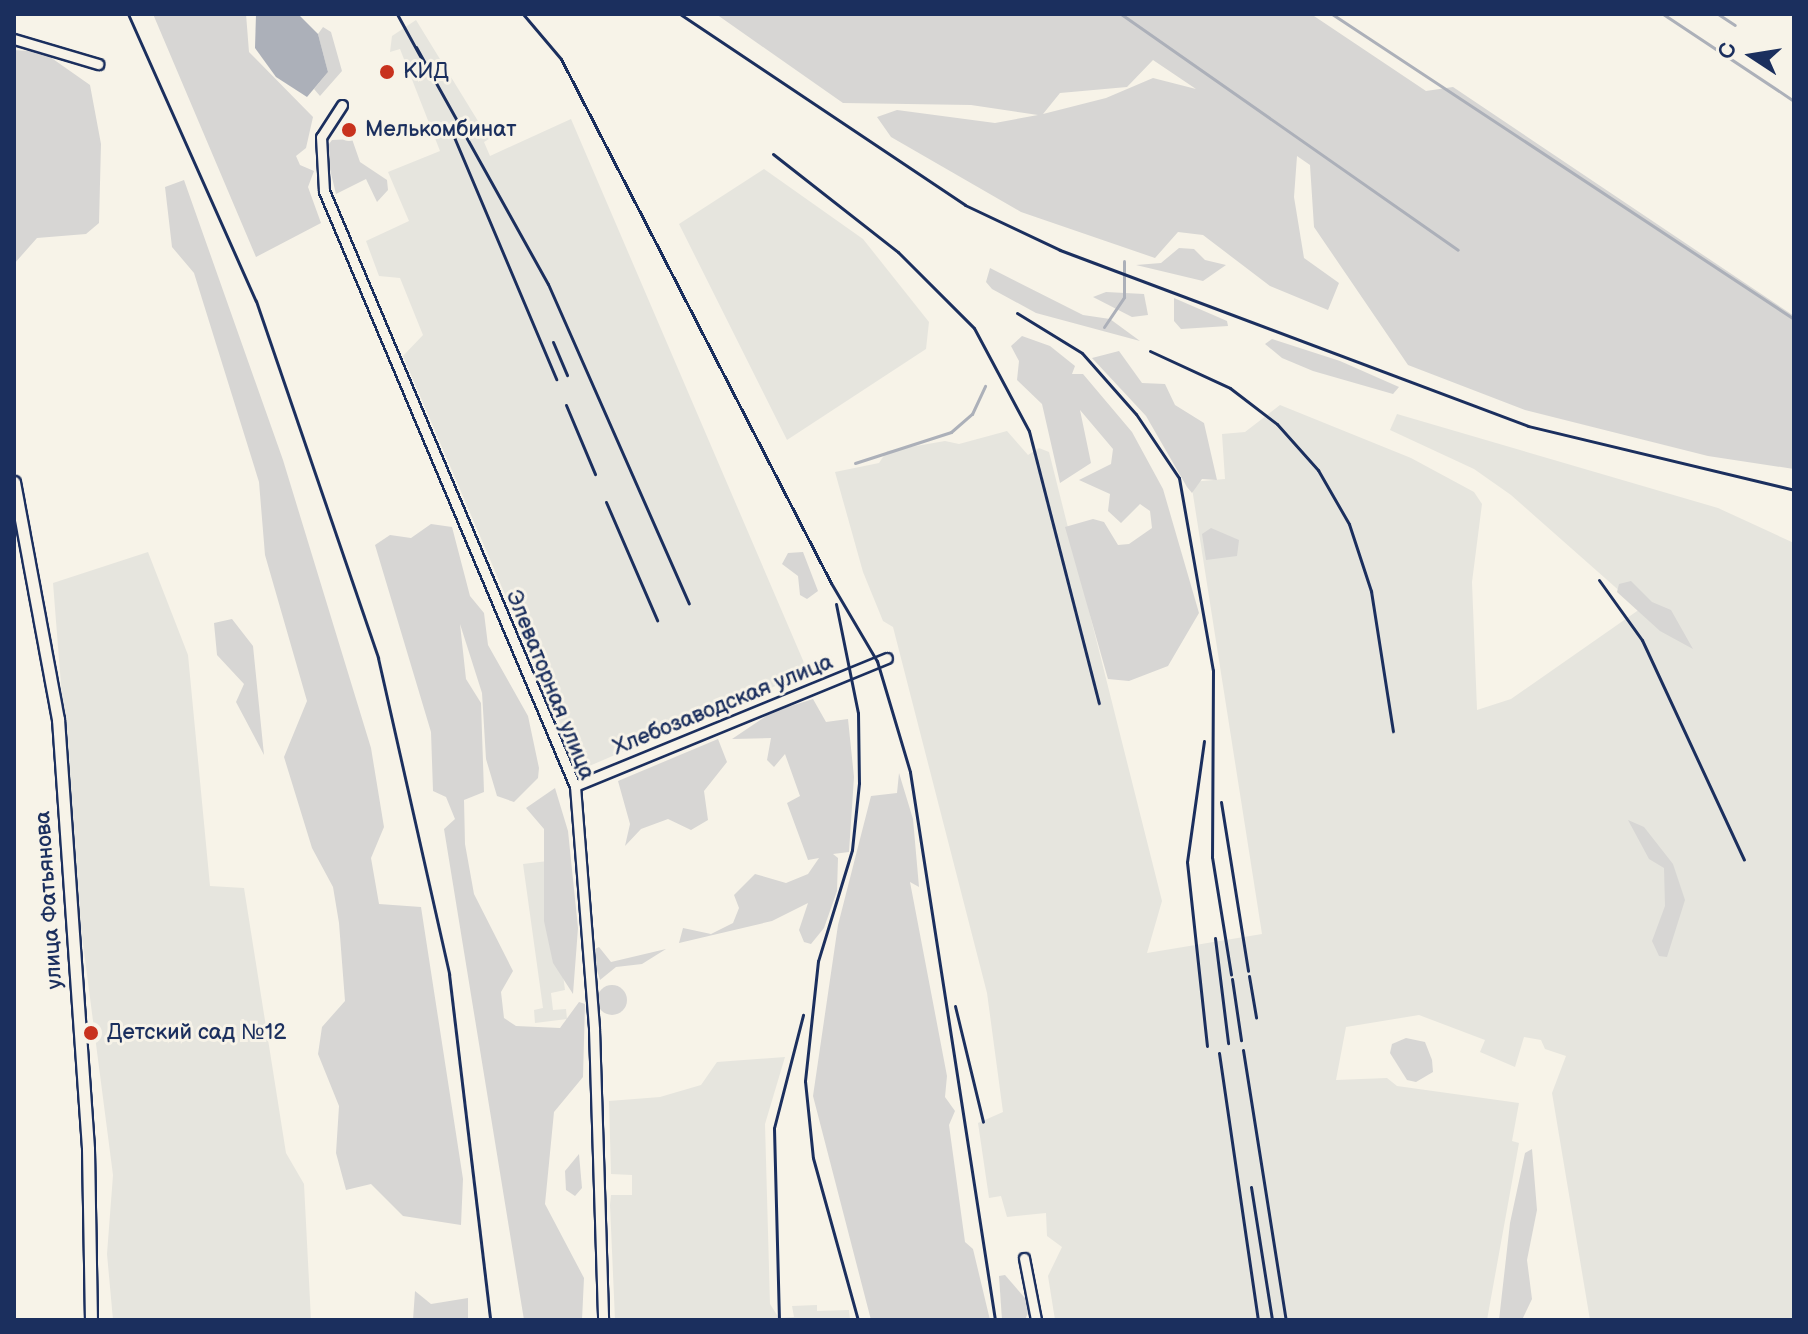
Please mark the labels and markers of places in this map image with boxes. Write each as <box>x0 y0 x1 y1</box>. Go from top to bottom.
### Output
place label: КИД <box>403 59 449 85</box>
marker: КИД <box>378 63 396 81</box>
place label: Мелькомбинат <box>365 117 516 143</box>
marker: Мелькомбинат <box>340 121 358 139</box>
place label: Детский сад №12 <box>107 1020 286 1046</box>
marker: Детский сад №12 <box>82 1024 100 1042</box>

